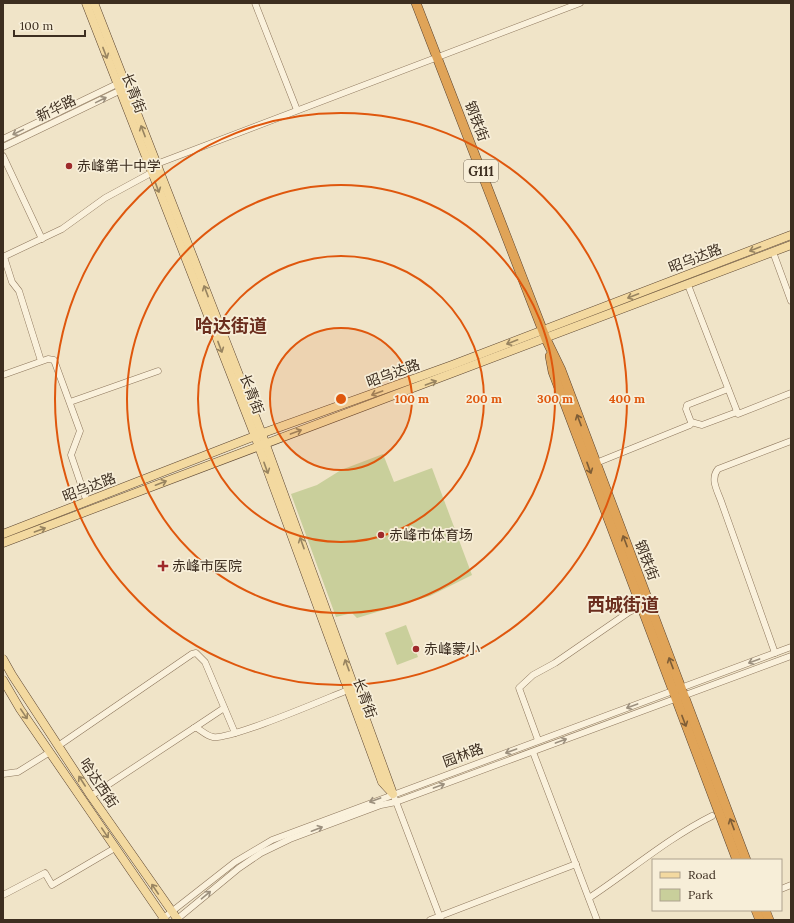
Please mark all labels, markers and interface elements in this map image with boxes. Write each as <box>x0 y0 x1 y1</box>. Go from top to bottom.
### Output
scale bar <box>14 12 85 38</box>
text: 100 m <box>20 18 53 33</box>
one-way arrow <box>101 46 109 58</box>
street label: 长青街 <box>118 70 150 116</box>
street label: 新华路 <box>33 91 79 125</box>
one-way arrow <box>95 96 107 103</box>
street label: 钢铁街 <box>461 98 493 144</box>
one-way arrow <box>139 125 146 137</box>
one-way arrow <box>13 129 25 136</box>
place label: 赤峰第十中学 <box>77 157 161 175</box>
road number: G111 <box>464 160 498 182</box>
marker: 赤峰第十中学 <box>64 161 74 171</box>
one-way arrow <box>153 180 161 192</box>
street label: 昭乌达路 <box>666 240 724 276</box>
one-way arrow <box>749 246 761 254</box>
one-way arrow <box>201 285 209 297</box>
one-way arrow <box>628 292 640 300</box>
district label: 哈达街道 <box>195 314 267 337</box>
one-way arrow <box>506 339 518 347</box>
one-way arrow <box>216 340 224 352</box>
street label: 昭乌达路 <box>364 355 422 391</box>
street label: 长青街 <box>236 371 268 417</box>
one-way arrow <box>424 378 436 386</box>
one-way arrow <box>371 389 383 397</box>
text: 100 m <box>395 391 429 406</box>
text: 200 m <box>466 391 502 406</box>
text: 300 m <box>537 391 573 406</box>
text: 400 m <box>609 391 645 406</box>
centre of rings <box>334 392 348 406</box>
one-way arrow <box>575 414 583 426</box>
one-way arrow <box>289 428 301 436</box>
one-way arrow <box>263 462 271 474</box>
one-way arrow <box>586 462 594 474</box>
street label: 昭乌达路 <box>60 469 118 505</box>
one-way arrow <box>155 479 167 487</box>
one-way arrow <box>33 525 45 533</box>
place label: 赤峰市体育场 <box>389 526 473 544</box>
marker: 赤峰市体育场 <box>376 530 386 540</box>
one-way arrow <box>621 536 629 548</box>
one-way arrow <box>298 537 305 550</box>
street label: 钢铁街 <box>631 537 663 583</box>
place label: 赤峰市医院 <box>172 557 242 575</box>
marker: 赤峰市医院 <box>157 560 169 572</box>
district label: 西城街道 <box>587 593 659 616</box>
place label: 赤峰蒙小 <box>424 640 480 658</box>
marker: 赤峰蒙小 <box>411 644 421 654</box>
one-way arrow <box>667 657 675 669</box>
one-way arrow <box>749 657 761 665</box>
one-way arrow <box>342 660 350 672</box>
street label: 长青街 <box>349 675 381 721</box>
one-way arrow <box>627 702 639 710</box>
one-way arrow <box>20 708 28 719</box>
one-way arrow <box>680 715 688 727</box>
one-way arrow <box>555 737 567 745</box>
street label: 园林路 <box>440 739 486 771</box>
one-way arrow <box>505 747 517 755</box>
street label: 哈达西街 <box>76 755 122 811</box>
one-way arrow <box>78 776 86 787</box>
one-way arrow <box>433 782 445 790</box>
one-way arrow <box>370 797 382 805</box>
one-way arrow <box>728 818 736 830</box>
one-way arrow <box>310 825 322 833</box>
one-way arrow <box>101 827 109 838</box>
legend <box>652 859 782 911</box>
text: Road <box>688 867 716 882</box>
one-way arrow <box>151 883 159 894</box>
text: Park <box>688 887 714 902</box>
one-way arrow <box>200 891 211 900</box>

